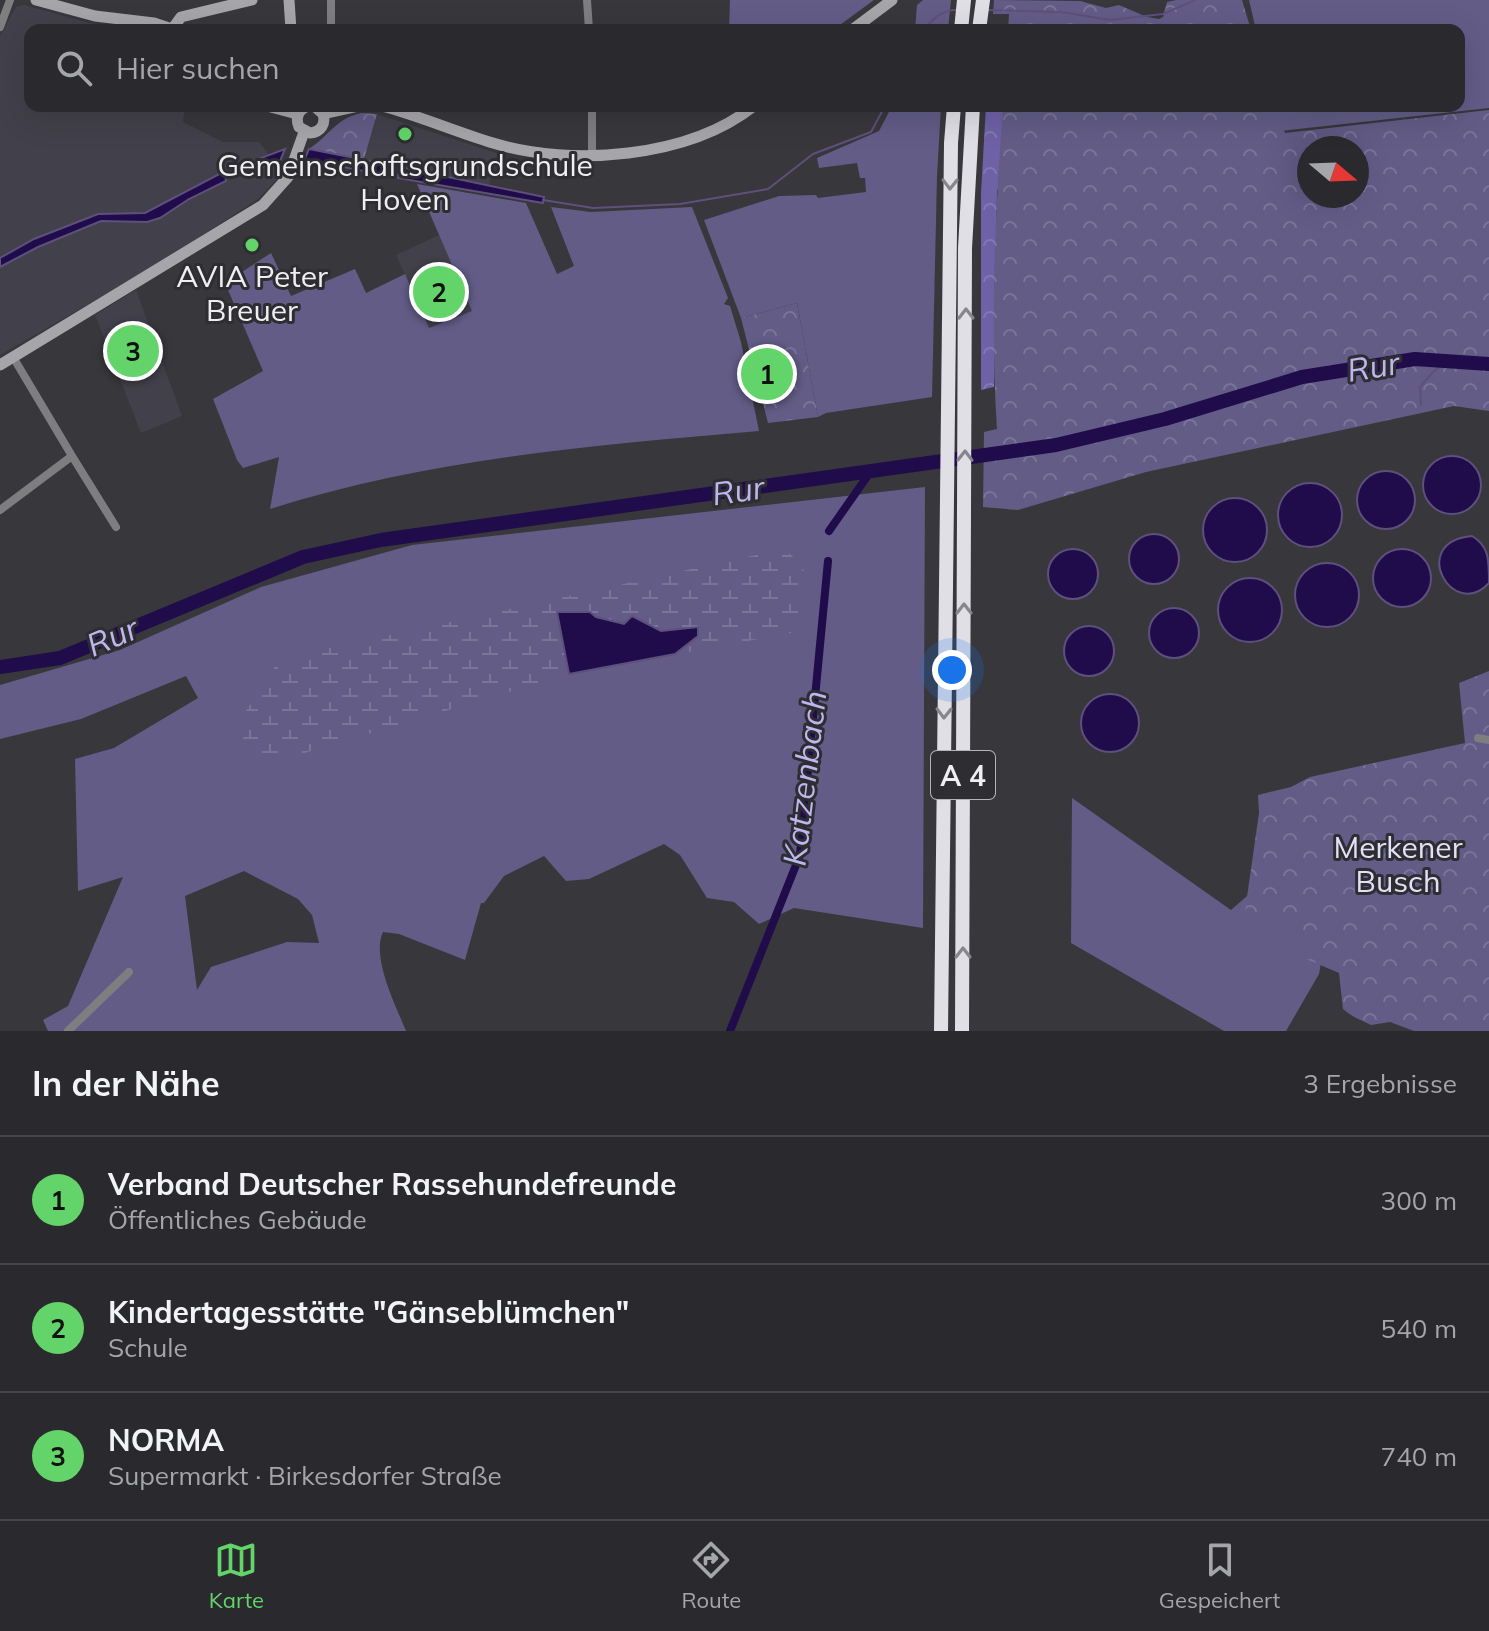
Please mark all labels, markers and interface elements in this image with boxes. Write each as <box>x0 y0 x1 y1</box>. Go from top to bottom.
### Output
search box <box>24 24 1465 112</box>
icon: search <box>52 46 96 90</box>
text: Hier suchen <box>116 49 280 87</box>
marker: Gemeinschaftsgrundschule Hoven <box>396 125 414 143</box>
north arrow <box>1297 136 1369 208</box>
place label: Gemeinschaftsgrundschule Hoven <box>217 146 593 218</box>
one-way arrow <box>941 178 959 191</box>
marker: AVIA Peter Breuer <box>243 236 261 254</box>
place label: AVIA Peter Breuer <box>176 257 328 329</box>
pin: 2 <box>413 262 465 322</box>
one-way arrow <box>957 307 975 320</box>
pin: 3 <box>107 321 159 381</box>
water label: Rur <box>1344 342 1403 390</box>
pin: 1 <box>741 344 793 404</box>
one-way arrow <box>956 449 974 462</box>
water label: Rur <box>709 466 768 513</box>
one-way arrow <box>955 602 973 615</box>
water label: Rur <box>80 607 145 665</box>
your location <box>932 650 972 690</box>
water label: Katzenbach <box>773 688 835 868</box>
one-way arrow <box>935 707 953 720</box>
road number: A 4 <box>931 751 995 799</box>
park label: Merkener Busch <box>1333 828 1463 900</box>
one-way arrow <box>954 946 971 959</box>
text: In der Nähe <box>32 1062 220 1105</box>
text: 3 Ergebnisse <box>1303 1067 1457 1100</box>
text: Verband Deutscher Rassehundefreunde <box>108 1165 676 1203</box>
text: 1 <box>50 1184 66 1217</box>
text: 300 m <box>1381 1184 1457 1217</box>
text: Öffentliches Gebäude <box>108 1203 367 1236</box>
text: Kindertagesstätte "Gänseblümchen" <box>108 1293 629 1331</box>
text: 2 <box>50 1312 66 1345</box>
text: 540 m <box>1381 1312 1457 1345</box>
text: Schule <box>108 1331 188 1364</box>
text: NORMA <box>108 1421 224 1459</box>
text: 3 <box>50 1440 66 1473</box>
text: 740 m <box>1381 1440 1457 1473</box>
text: Supermarkt · Birkesdorfer Straße <box>108 1459 502 1492</box>
tab: Karte <box>209 1538 264 1614</box>
tab: Route <box>682 1538 741 1614</box>
tab: Gespeichert <box>1159 1538 1280 1614</box>

